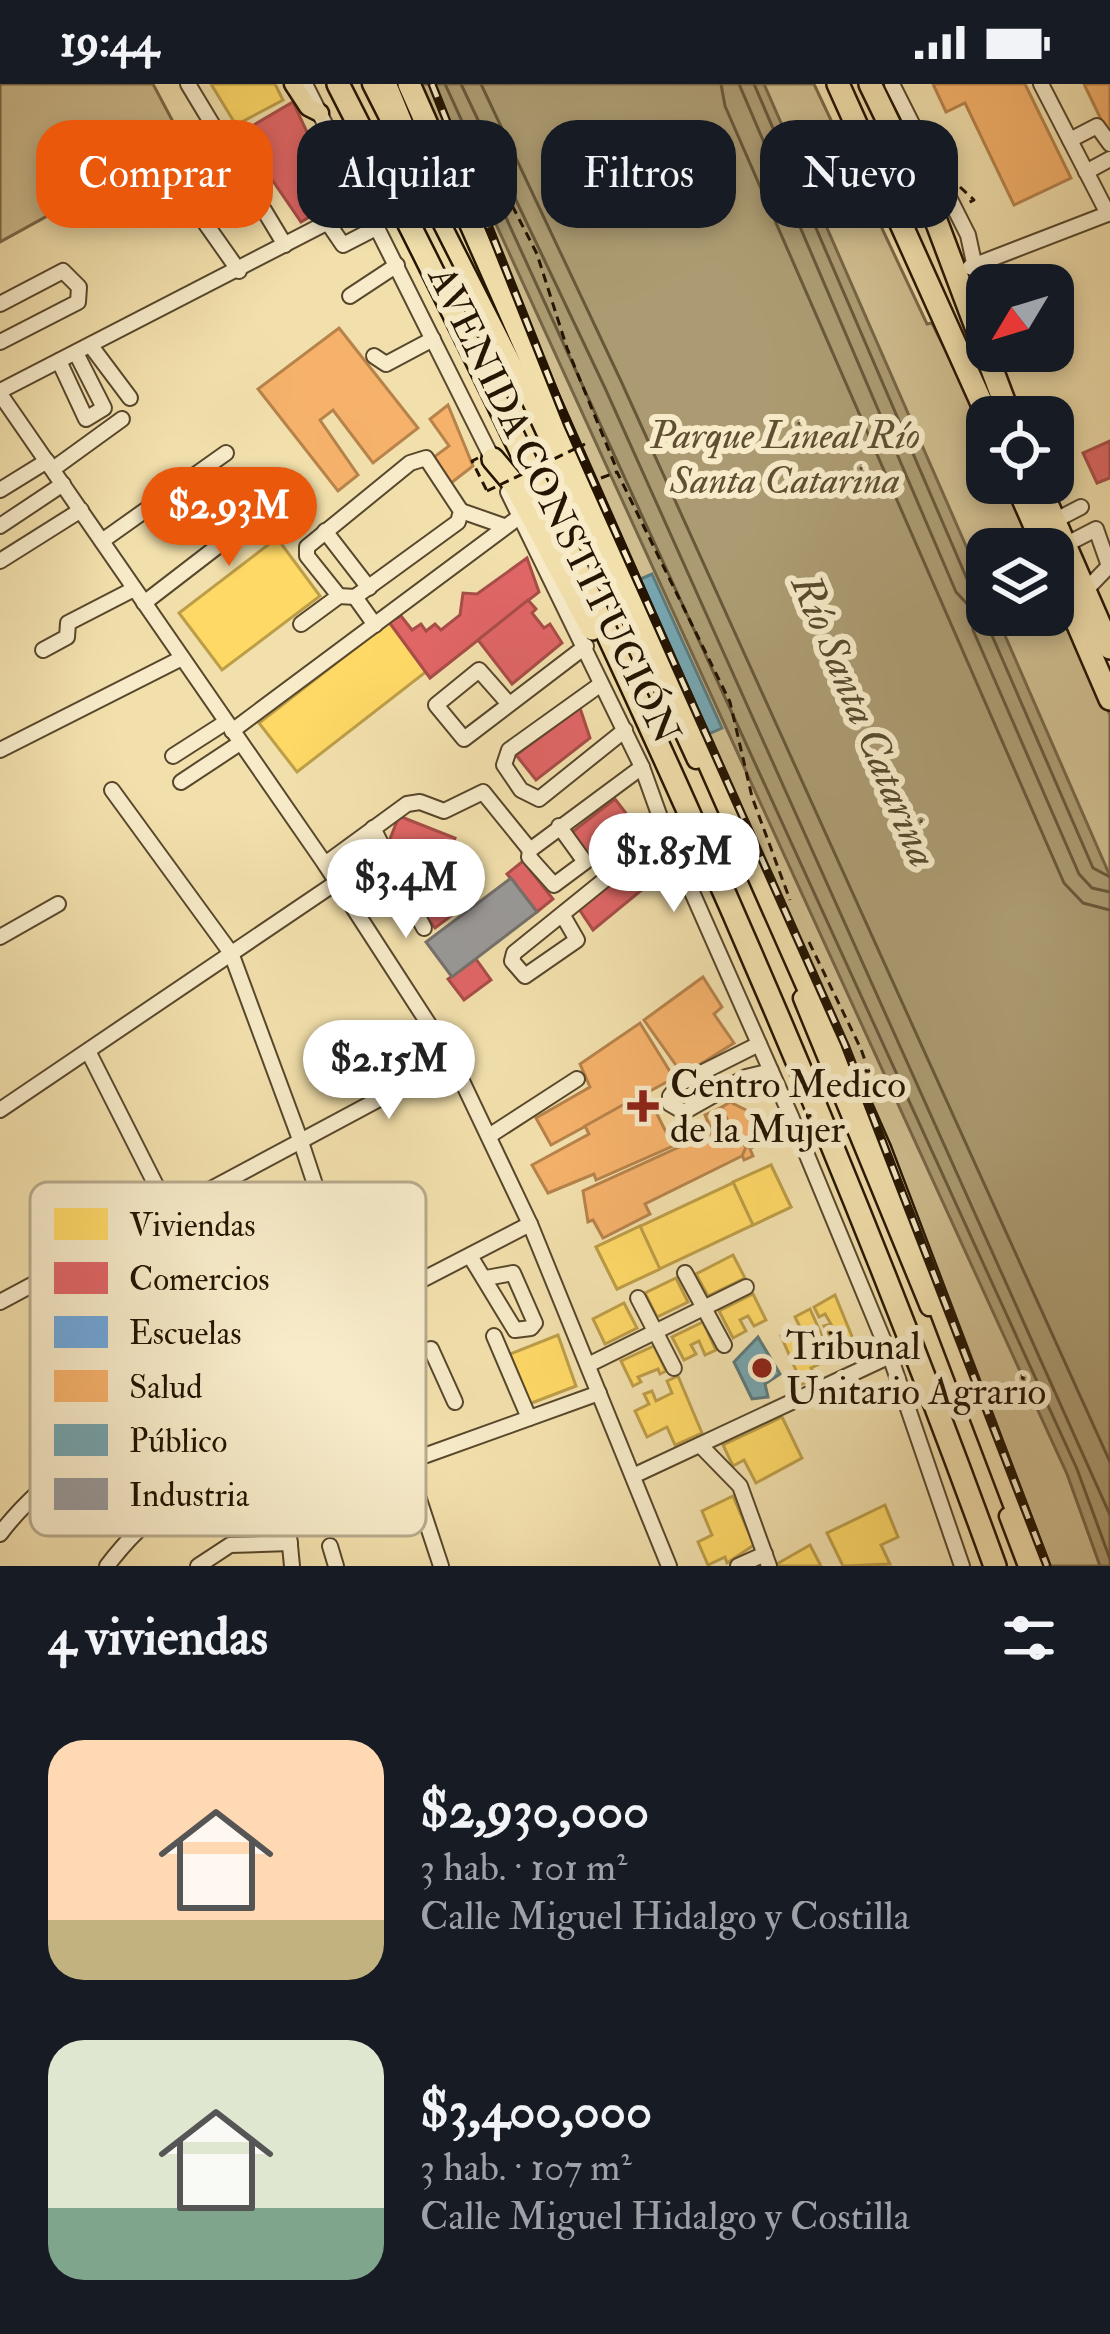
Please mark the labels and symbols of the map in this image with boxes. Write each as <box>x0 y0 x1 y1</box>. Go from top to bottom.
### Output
street label: AVENIDA CONSTITUCIÓN <box>416 257 691 752</box>
north arrow <box>966 264 1074 372</box>
park label: Parque Lineal Río Santa Catarina <box>649 411 920 505</box>
pin: $2.93M <box>131 467 327 569</box>
water label: Río Santa Catarina <box>779 566 949 875</box>
pin: $1.85M <box>576 813 772 915</box>
pin: $3.4M <box>322 839 490 941</box>
pin: $2.15M <box>291 1020 487 1122</box>
place label: Centro Medico de la Mujer <box>670 1060 906 1154</box>
marker: Centro Medico de la Mujer <box>627 1090 659 1122</box>
legend <box>30 1182 426 1536</box>
text: Viviendas <box>129 1205 256 1246</box>
text: Comercios <box>129 1259 270 1300</box>
text: Escuelas <box>129 1313 242 1354</box>
place label: Tribunal Unitario Agrario <box>786 1322 1046 1416</box>
marker: Tribunal Unitario Agrario <box>749 1355 775 1381</box>
text: Salud <box>129 1367 203 1408</box>
text: Público <box>129 1421 227 1462</box>
text: Industria <box>129 1475 250 1516</box>

